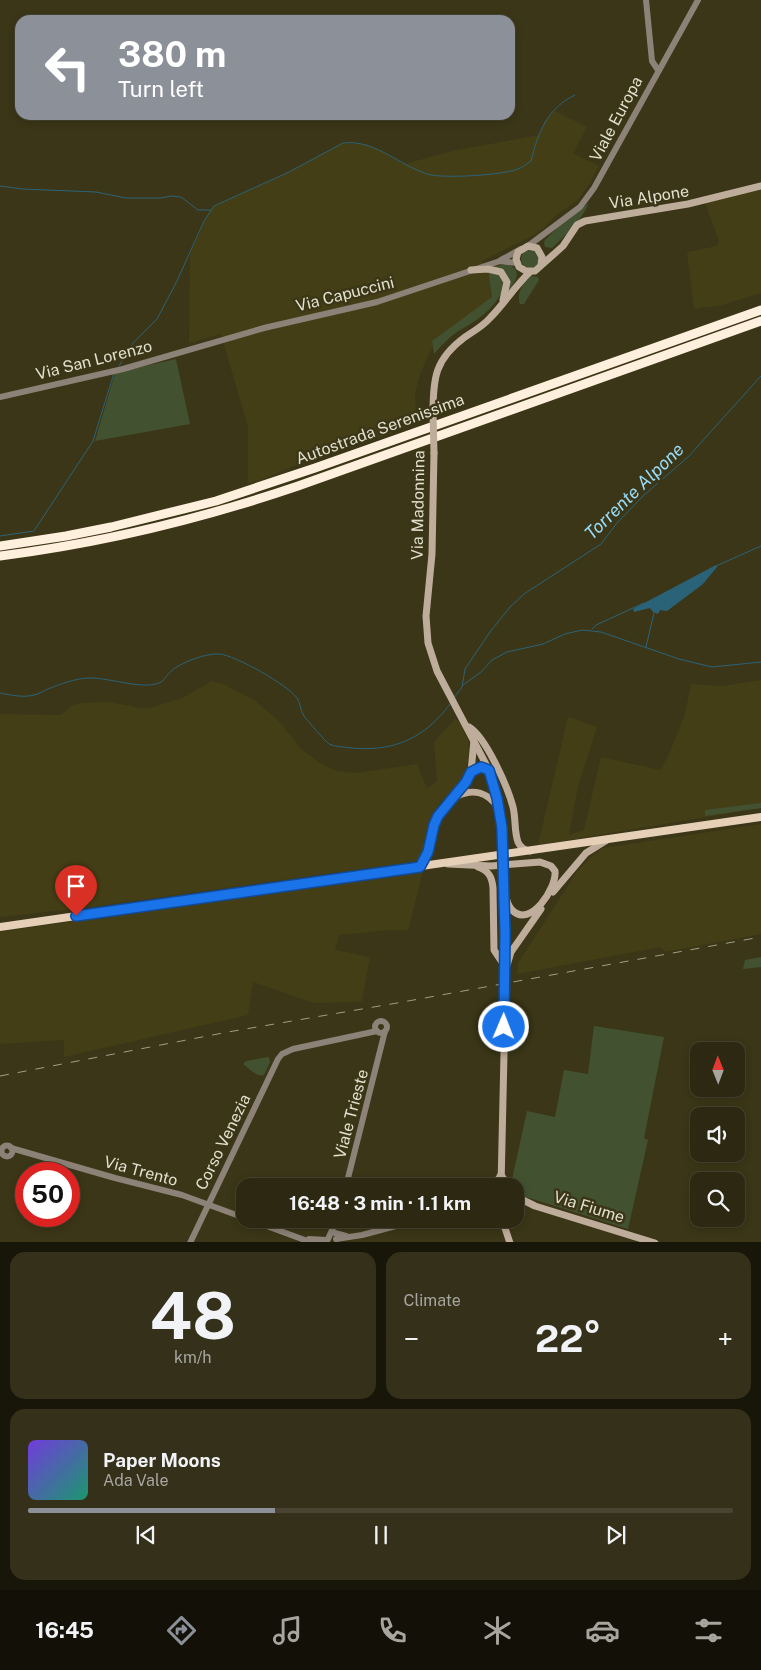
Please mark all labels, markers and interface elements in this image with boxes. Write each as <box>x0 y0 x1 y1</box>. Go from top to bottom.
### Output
text: 380 m <box>118 34 226 75</box>
icon: left <box>35 35 100 100</box>
street label: Viale Europa <box>586 73 646 165</box>
text: Turn left <box>118 76 204 102</box>
street label: Via Alpone <box>608 181 690 213</box>
street label: Via Capuccini <box>294 273 396 315</box>
street label: Via San Lorenzo <box>34 336 154 384</box>
street label: Autostrada Serenissima <box>293 390 467 468</box>
water label: Torrente Alpone <box>580 438 688 544</box>
street label: Via Madonnina <box>408 450 428 560</box>
pin <box>55 865 97 916</box>
icon: arrive <box>62 872 90 900</box>
position arrow <box>477 1000 529 1052</box>
north arrow <box>690 1042 745 1098</box>
map controls <box>690 1042 745 1227</box>
street label: Viale Trieste <box>330 1067 372 1161</box>
street label: Corso Venezia <box>192 1091 254 1193</box>
button: sound <box>690 1107 745 1162</box>
street label: Via Trento <box>102 1152 180 1190</box>
speed limit sign: 50 <box>15 1162 80 1227</box>
button: search <box>690 1172 745 1227</box>
street label: Via Fiume <box>551 1187 627 1227</box>
text: 16:48 · 3 min · 1.1 km <box>289 1192 471 1214</box>
text: 48 <box>150 1277 236 1354</box>
text: Climate <box>404 1291 461 1310</box>
text: 22° <box>535 1316 601 1361</box>
text: − <box>404 1322 419 1355</box>
text: + <box>717 1322 733 1355</box>
text: km/h <box>174 1348 212 1367</box>
text: Paper Moons <box>103 1449 221 1471</box>
text: Ada Vale <box>103 1471 168 1490</box>
icon: previous <box>132 1521 160 1549</box>
icon: pause <box>367 1521 395 1549</box>
icon: next <box>602 1521 630 1549</box>
icon: directions <box>164 1613 199 1648</box>
icon: music <box>270 1613 305 1648</box>
icon: phone <box>375 1613 410 1648</box>
icon: climate <box>480 1613 515 1648</box>
icon: car <box>585 1613 620 1648</box>
icon: filters <box>691 1613 726 1648</box>
text: 16:45 <box>35 1617 94 1643</box>

